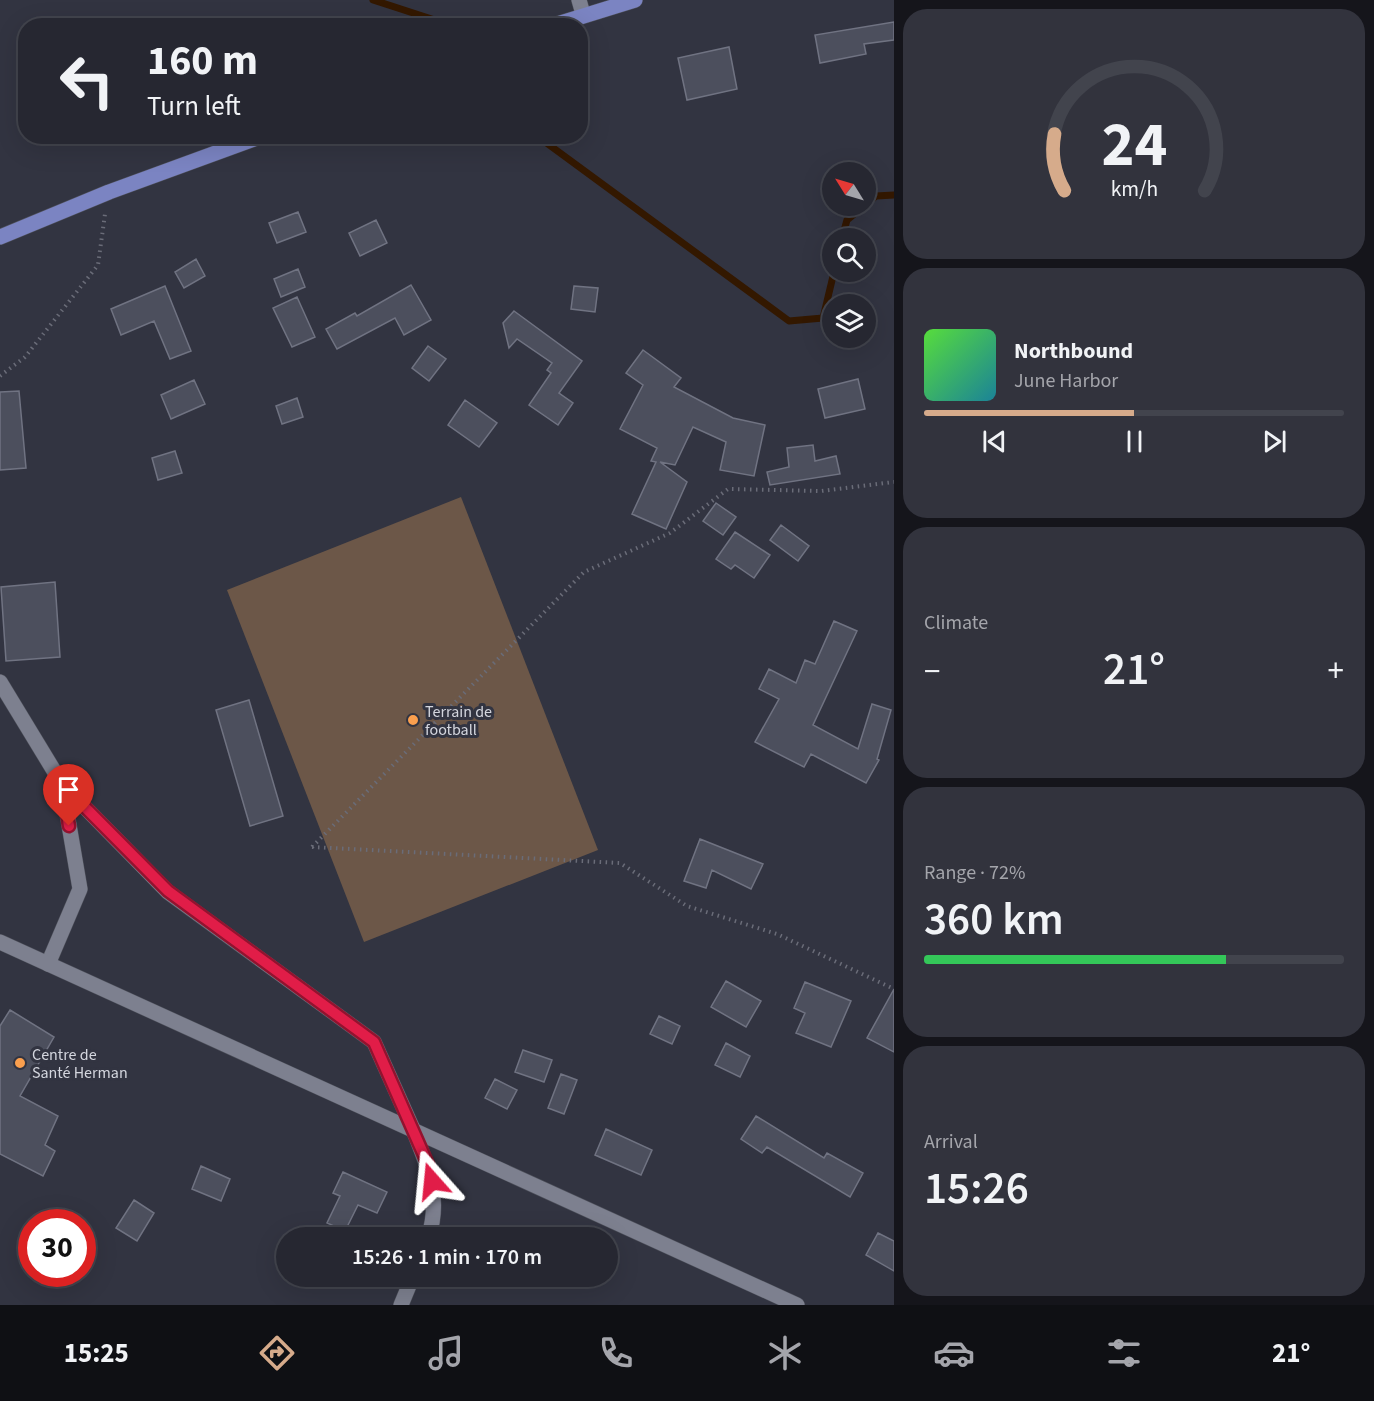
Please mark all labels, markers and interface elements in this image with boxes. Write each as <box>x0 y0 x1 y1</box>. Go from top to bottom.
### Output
text: 160 m <box>147 31 258 91</box>
icon: left <box>48 42 126 120</box>
text: Turn left <box>147 87 241 126</box>
text: 24 <box>1101 101 1167 190</box>
north arrow <box>822 162 876 216</box>
map controls <box>822 162 876 348</box>
text: km/h <box>1110 174 1158 205</box>
button: search <box>822 228 876 282</box>
button: layers <box>822 294 876 348</box>
text: Northbound <box>1014 335 1133 367</box>
text: June Harbor <box>1014 367 1118 395</box>
icon: previous <box>978 425 1011 458</box>
icon: pause <box>1118 425 1151 458</box>
icon: next <box>1258 425 1291 458</box>
text: Climate <box>924 609 988 637</box>
text: 21° <box>1103 638 1165 702</box>
text: − <box>924 648 940 695</box>
text: + <box>1328 648 1344 695</box>
place label: Terrain de football <box>425 701 492 741</box>
marker: Terrain de football <box>406 713 420 727</box>
pin <box>43 764 94 826</box>
icon: arrive <box>52 773 85 806</box>
text: Range · 72% <box>924 859 1025 887</box>
text: 360 km <box>924 888 1064 952</box>
place label: Centre de Santé Herman <box>32 1044 128 1084</box>
marker: Centre de Santé Herman <box>13 1056 27 1070</box>
text: Arrival <box>924 1128 978 1156</box>
position arrow <box>400 1149 464 1213</box>
text: 15:26 <box>924 1157 1029 1221</box>
speed limit sign: 30 <box>18 1209 96 1287</box>
text: 15:26 · 1 min · 170 m <box>352 1241 542 1273</box>
icon: directions <box>256 1332 298 1374</box>
icon: music <box>425 1332 467 1374</box>
icon: phone <box>595 1332 637 1374</box>
icon: climate <box>764 1332 806 1374</box>
icon: car <box>933 1332 975 1374</box>
icon: filters <box>1103 1332 1145 1374</box>
text: 15:25 <box>64 1334 129 1373</box>
text: 21° <box>1272 1334 1310 1373</box>

